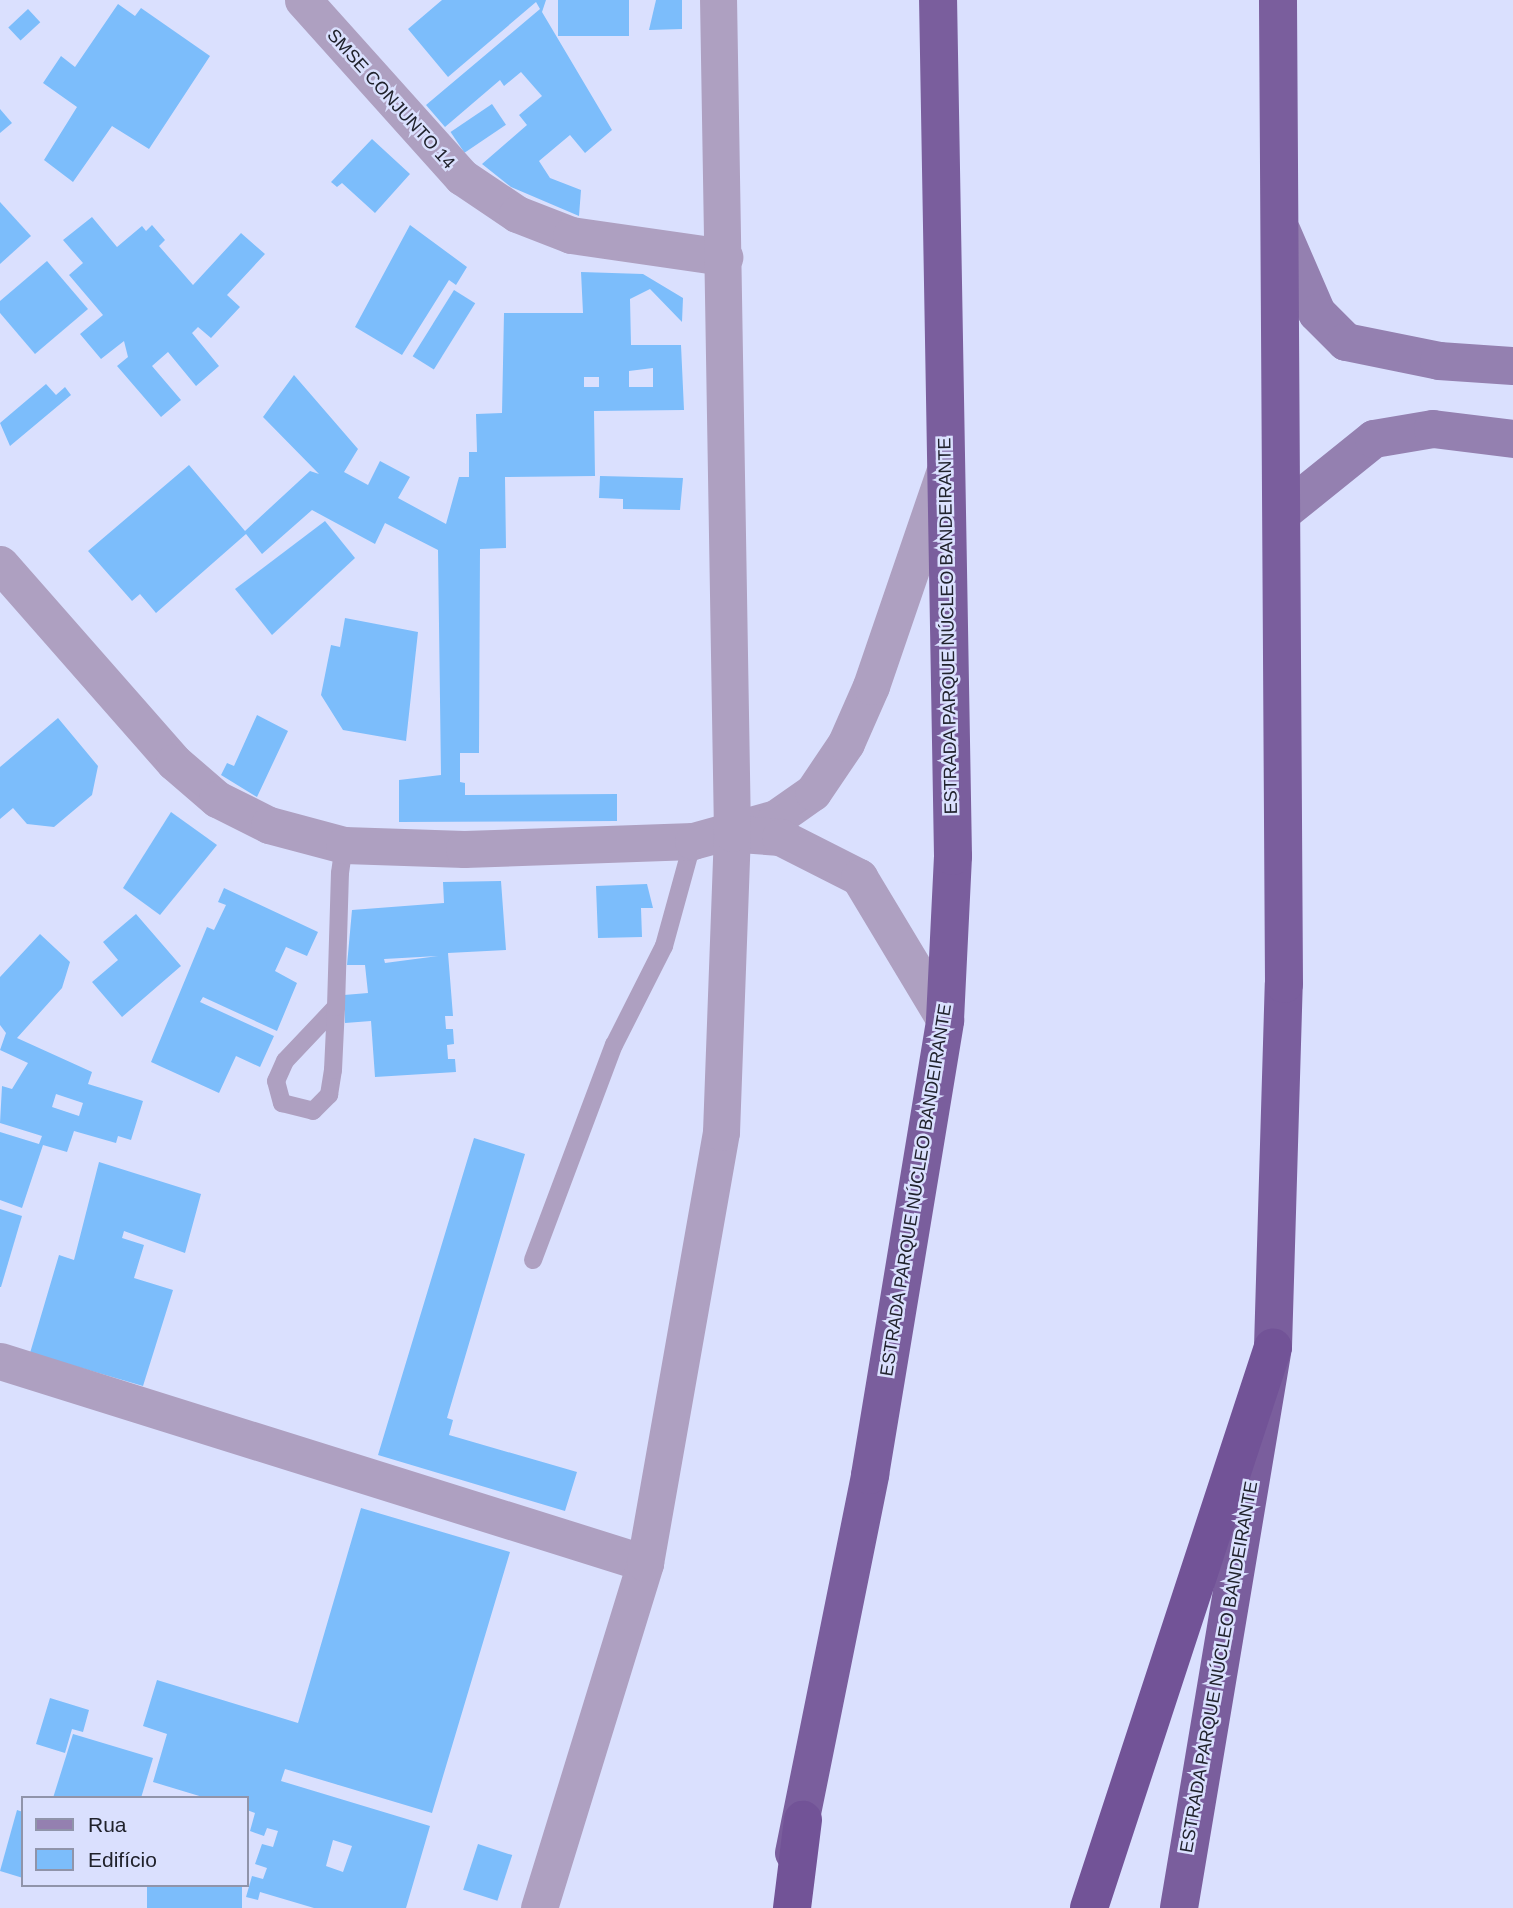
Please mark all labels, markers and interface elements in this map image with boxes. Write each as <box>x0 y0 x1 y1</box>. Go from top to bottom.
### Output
street label: SMSE CONJUNTO 14 <box>323 25 459 173</box>
street label: ESTRADA PARQUE NÚCLEO BANDEIRANTE <box>934 437 962 815</box>
street label: ESTRADA PARQUE NÚCLEO BANDEIRANTE <box>876 1002 956 1378</box>
street label: ESTRADA PARQUE NÚCLEO BANDEIRANTE <box>1176 1479 1262 1855</box>
legend <box>21 1796 248 1887</box>
text: Rua <box>88 1813 127 1836</box>
text: Edifício <box>88 1848 157 1871</box>

